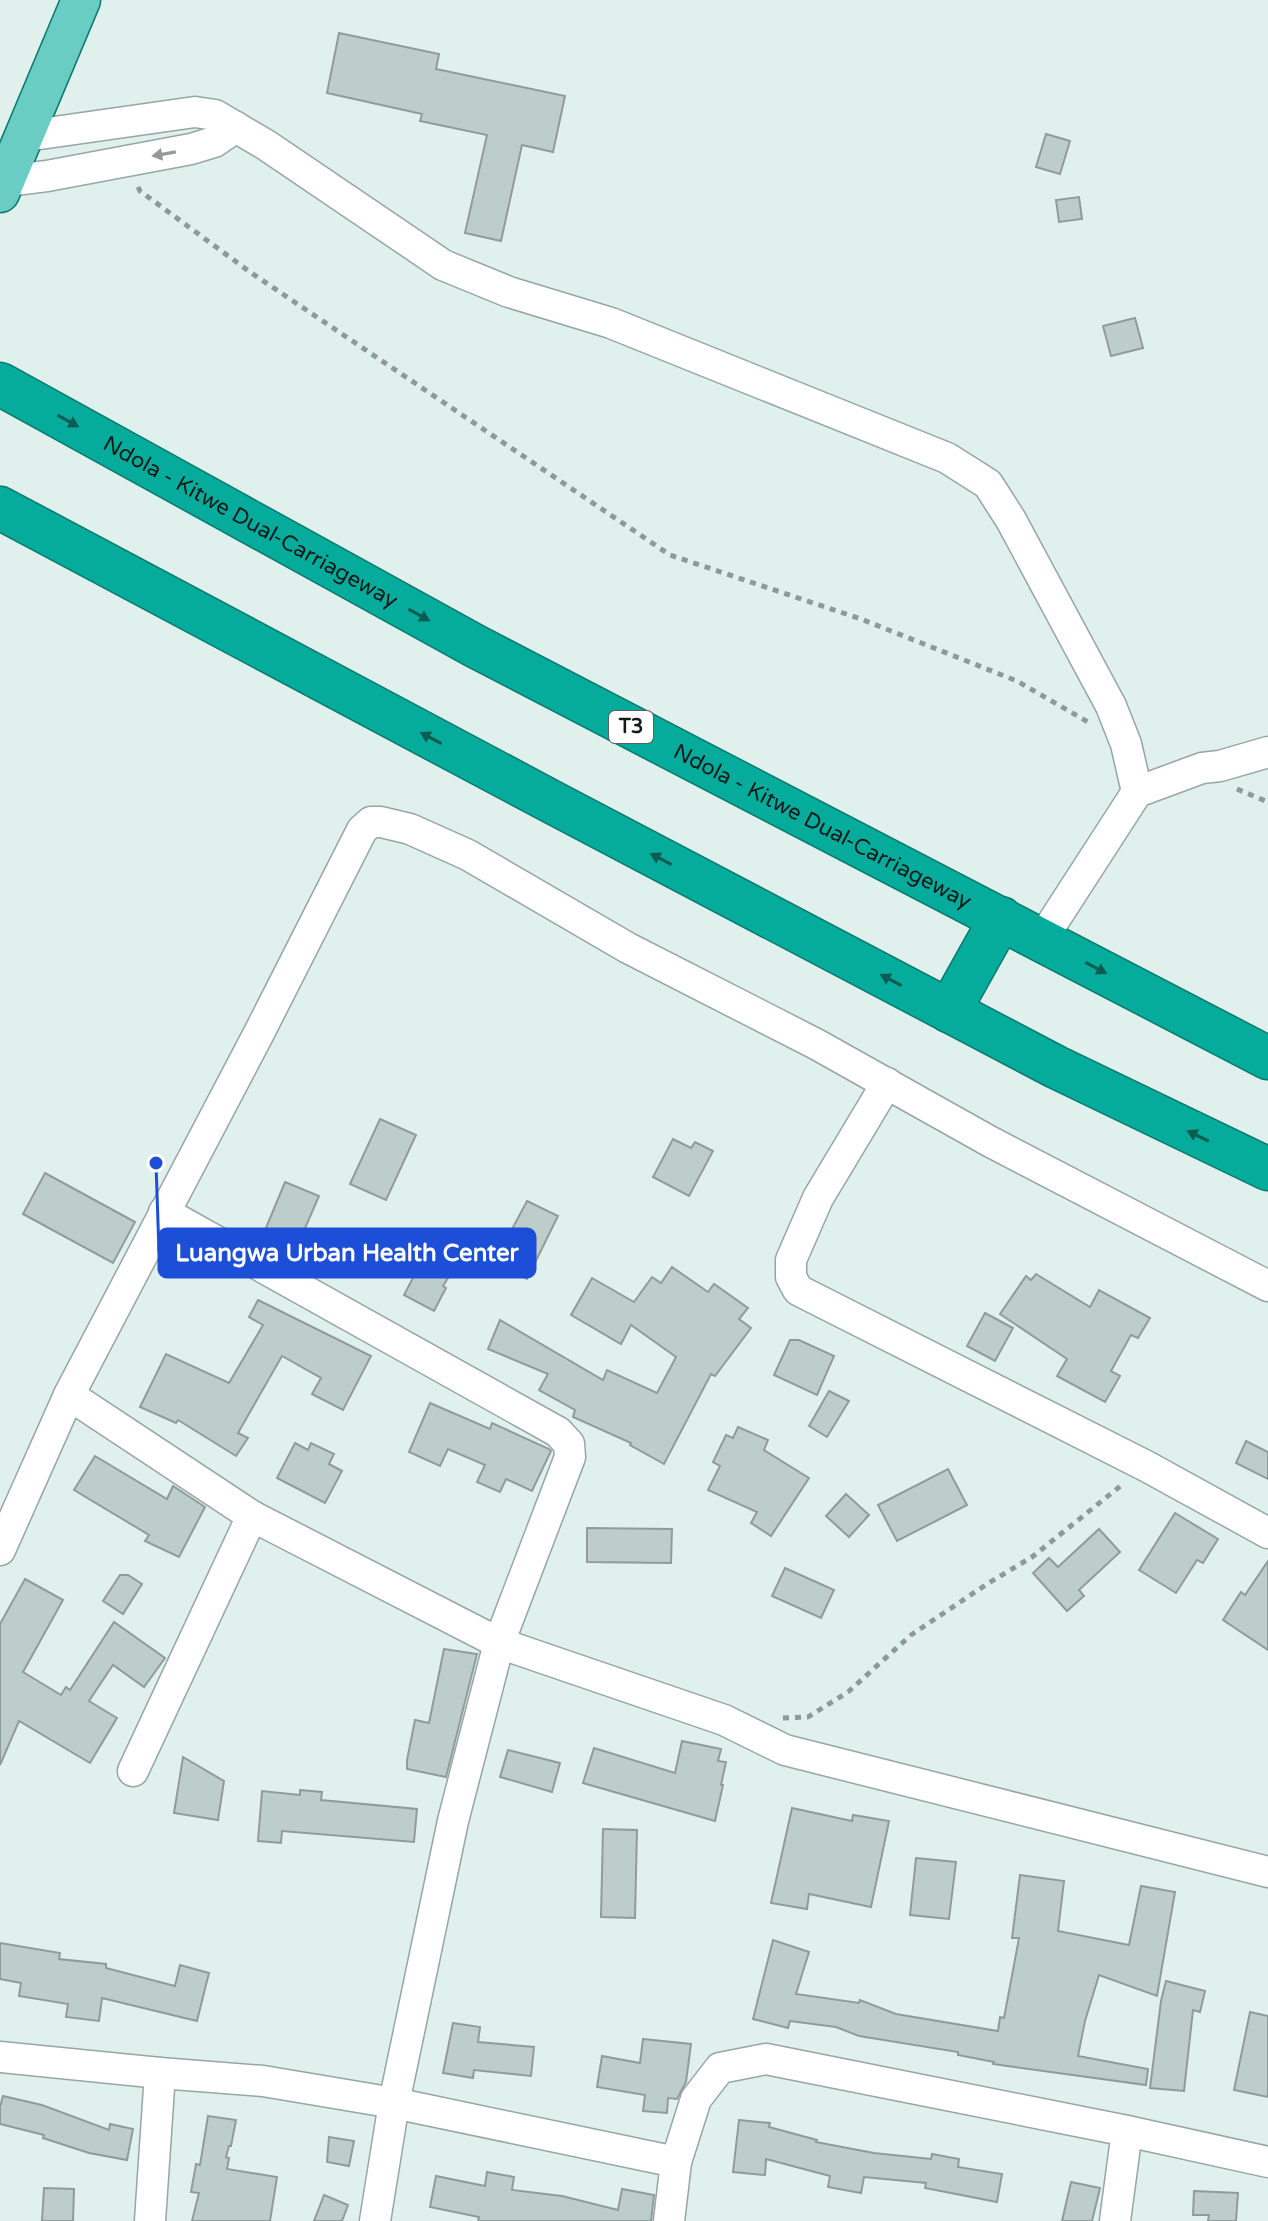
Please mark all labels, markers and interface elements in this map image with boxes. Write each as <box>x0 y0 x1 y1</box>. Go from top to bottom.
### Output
one-way arrow <box>151 148 176 161</box>
one-way arrow <box>57 415 80 428</box>
street label: Ndola - Kitwe Dual-Carriageway <box>99 431 402 614</box>
one-way arrow <box>407 608 430 621</box>
road number: T3 <box>609 711 653 743</box>
one-way arrow <box>420 731 442 745</box>
street label: Ndola - Kitwe Dual-Carriageway <box>669 738 976 915</box>
one-way arrow <box>649 853 672 866</box>
one-way arrow <box>1085 961 1107 975</box>
one-way arrow <box>879 974 902 987</box>
one-way arrow <box>1186 1129 1209 1142</box>
callout: Luangwa Urban Health Center <box>159 1229 535 1277</box>
text: Luangwa Urban Health Center <box>175 1239 520 1268</box>

